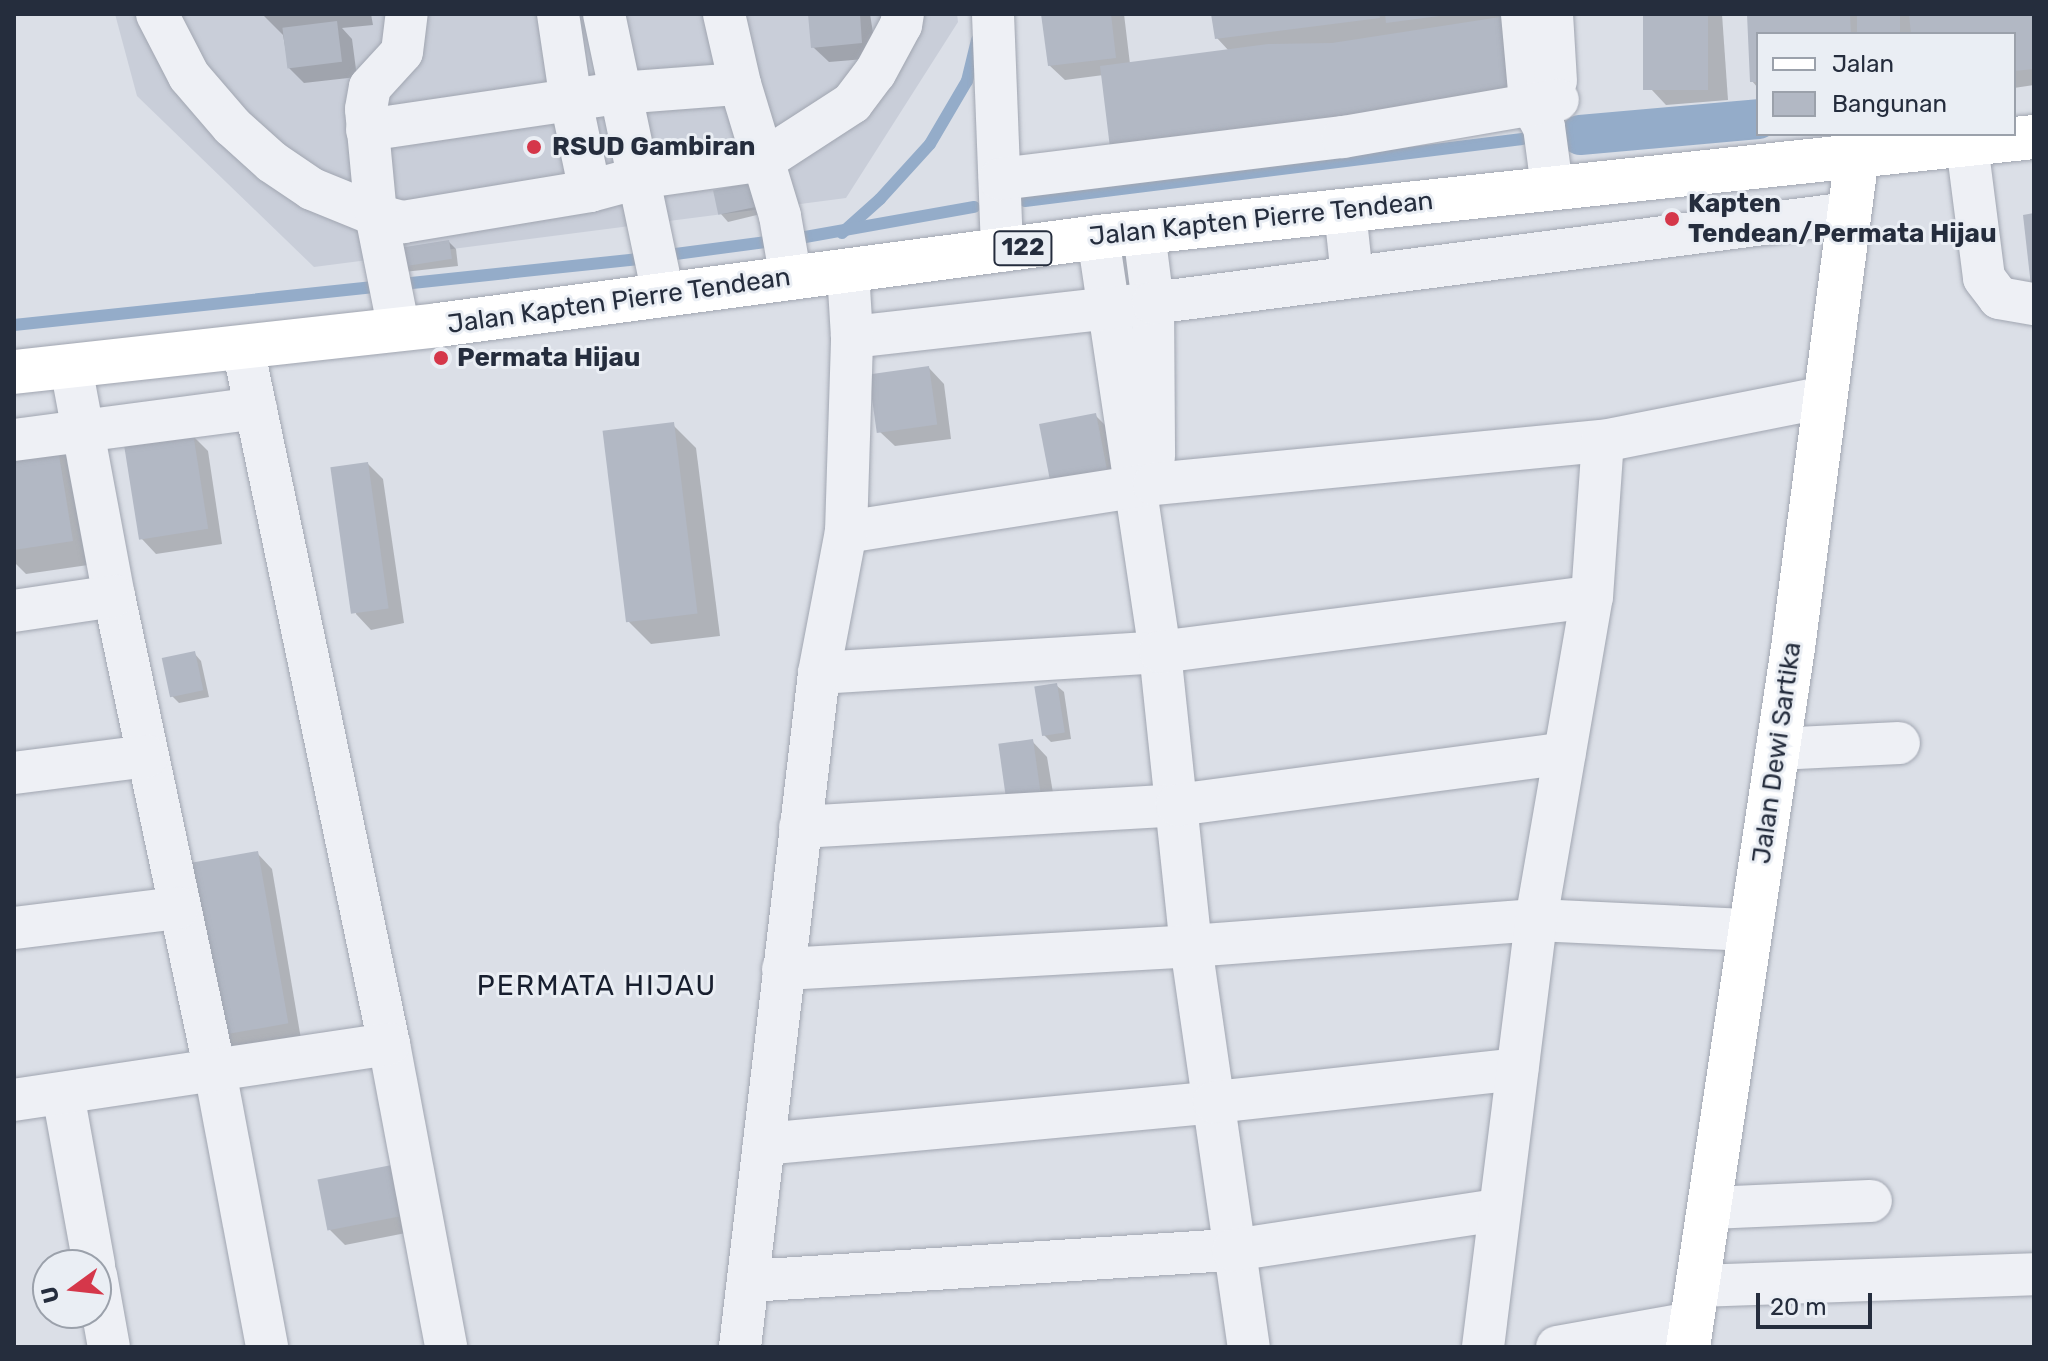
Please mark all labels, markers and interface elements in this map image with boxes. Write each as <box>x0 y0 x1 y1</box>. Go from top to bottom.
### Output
legend <box>1756 32 2016 136</box>
text: Jalan <box>1832 50 1894 78</box>
text: Bangunan <box>1832 90 1947 118</box>
place label: RSUD Gambiran <box>552 131 756 163</box>
marker: RSUD Gambiran <box>523 136 545 158</box>
street label: Jalan Kapten Pierre Tendean <box>1087 185 1435 253</box>
place label: Kapten Tendean/Permata Hijau <box>1688 188 1997 250</box>
marker: Kapten Tendean/Permata Hijau <box>1663 210 1681 228</box>
road number: 122 <box>993 228 1053 268</box>
street label: Jalan Kapten Pierre Tendean <box>445 261 793 341</box>
place label: Permata Hijau <box>457 342 640 374</box>
marker: Permata Hijau <box>432 349 450 367</box>
street label: Jalan Dewi Sartika <box>1746 640 1808 866</box>
district label: PERMATA HIJAU <box>476 969 718 1003</box>
north arrow <box>32 1249 112 1329</box>
scale bar <box>1760 1277 1876 1327</box>
text: U <box>35 1284 65 1306</box>
text: 20 m <box>1770 1293 1827 1321</box>

